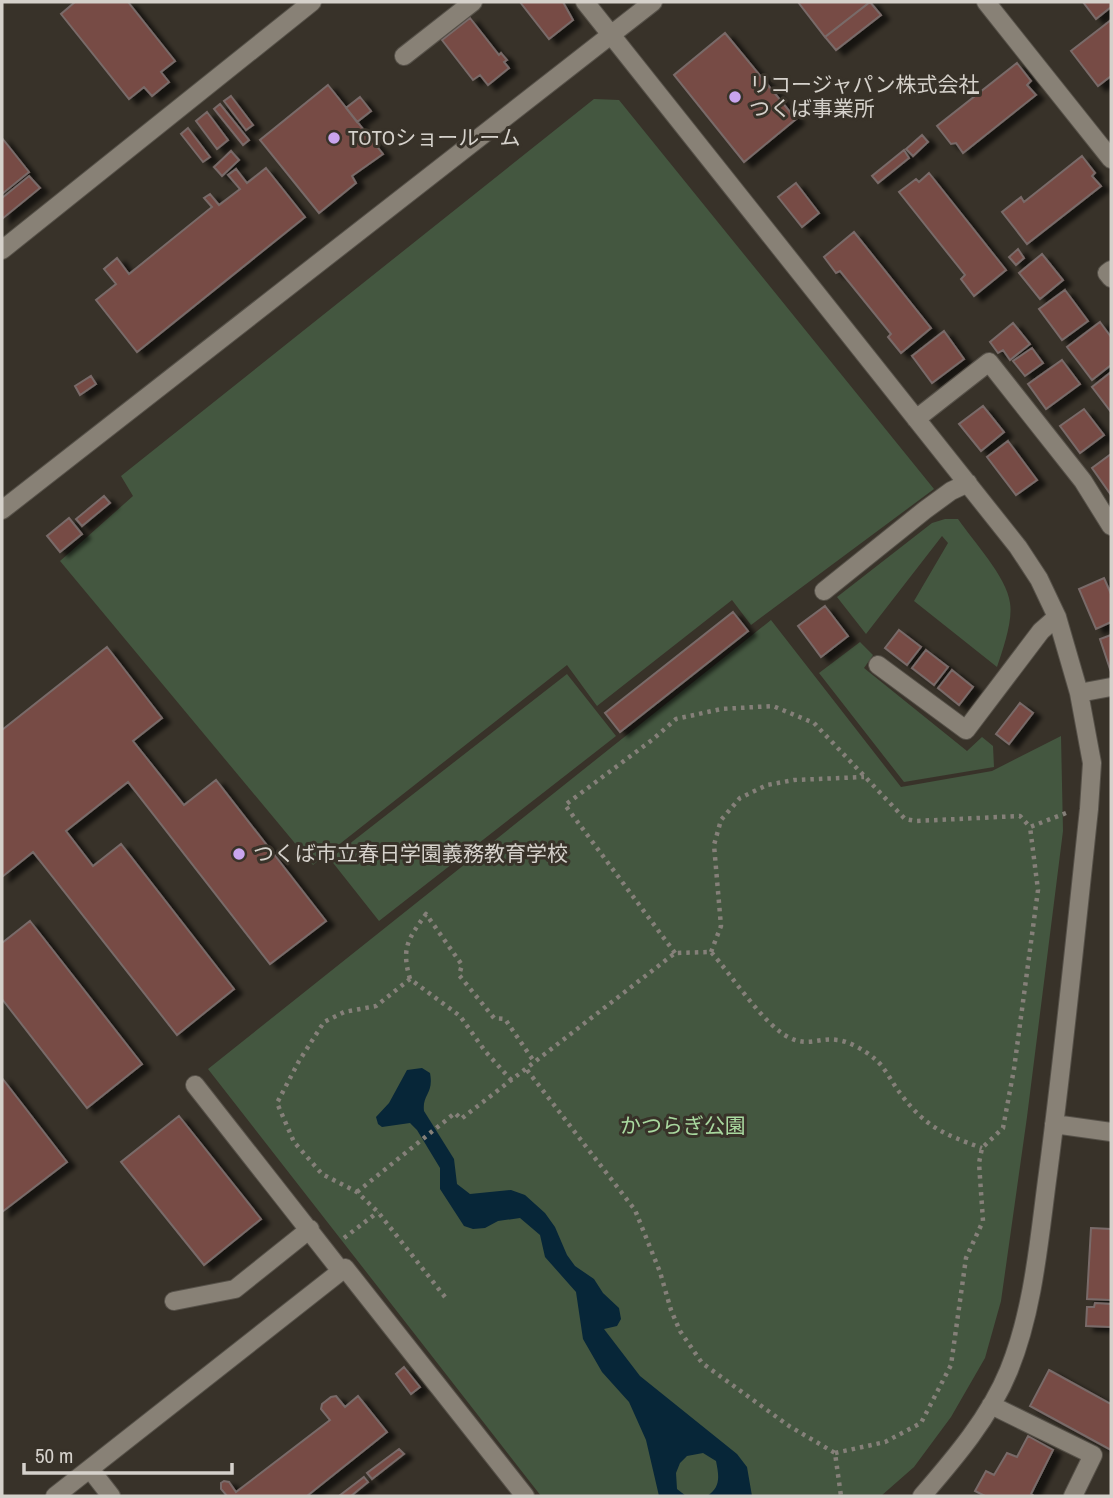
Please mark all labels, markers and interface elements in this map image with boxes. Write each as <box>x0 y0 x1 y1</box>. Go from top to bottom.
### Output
place label: リコージャパン株式会社 つくば事業所 <box>749 70 980 123</box>
marker: リコージャパン株式会社 つくば事業所 <box>727 89 743 105</box>
place label: TOTOショールーム <box>348 123 521 152</box>
marker: TOTOショールーム <box>326 130 342 146</box>
place label: つくば市立春日学園義務教育学校 <box>253 839 568 868</box>
marker: つくば市立春日学園義務教育学校 <box>231 846 247 862</box>
park label: かつらぎ公園 <box>620 1111 746 1140</box>
scale bar <box>24 1432 233 1476</box>
text: 50 m <box>35 1441 73 1470</box>

